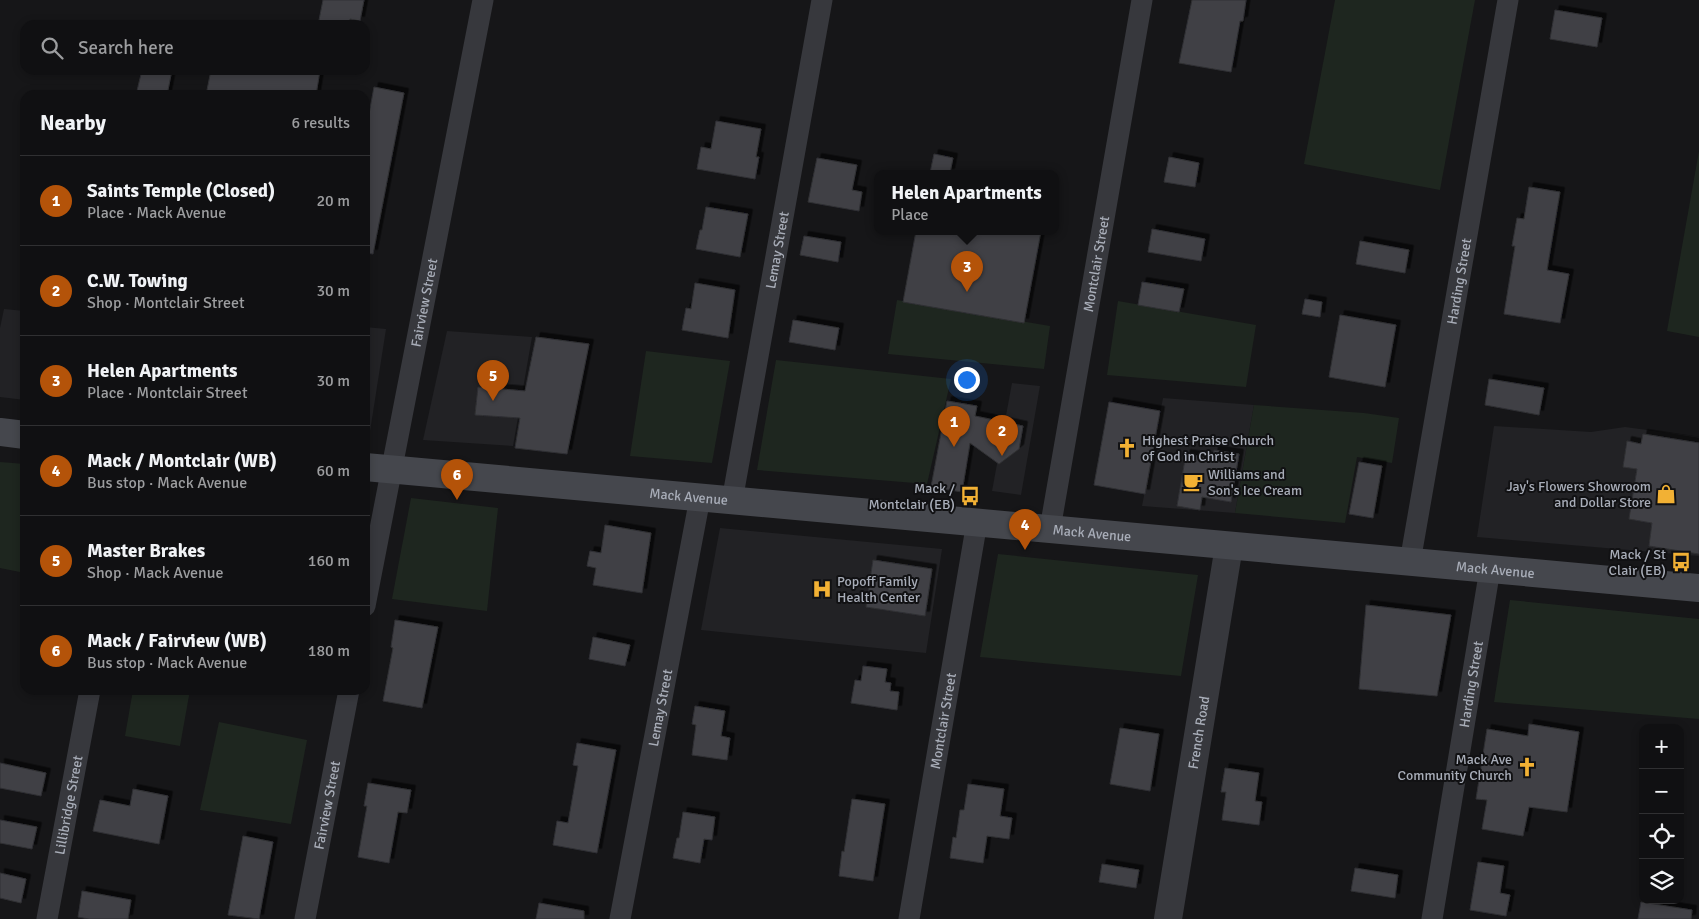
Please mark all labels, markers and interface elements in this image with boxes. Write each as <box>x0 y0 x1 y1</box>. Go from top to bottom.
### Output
search box <box>20 20 370 75</box>
icon: search <box>38 34 66 62</box>
text: Search here <box>78 36 174 60</box>
text: Nearby <box>40 110 106 136</box>
text: 6 results <box>291 113 350 133</box>
popup <box>874 170 1059 235</box>
text: Saints Temple (Closed) <box>87 179 275 203</box>
text: Helen Apartments <box>891 181 1042 205</box>
text: 1 <box>52 191 60 211</box>
text: 20 m <box>316 191 350 211</box>
text: Place · Mack Avenue <box>87 203 226 223</box>
text: Place <box>891 205 929 225</box>
street label: Lemay Street <box>762 210 793 290</box>
street label: Montclair Street <box>1080 215 1113 314</box>
street label: Harding Street <box>1444 237 1475 326</box>
pin: 3 <box>951 251 983 292</box>
street label: Fairview Street <box>408 257 442 349</box>
text: C.W. Towing <box>87 269 188 293</box>
text: 2 <box>52 281 60 301</box>
text: 30 m <box>316 281 350 301</box>
text: Shop · Montclair Street <box>87 293 245 313</box>
text: Helen Apartments <box>87 359 237 383</box>
pin: 5 <box>477 360 509 401</box>
your location <box>954 367 980 393</box>
text: 3 <box>52 371 60 391</box>
text: 30 m <box>316 371 350 391</box>
text: Place · Montclair Street <box>87 383 247 403</box>
pin: 1 <box>938 406 970 447</box>
pin: 2 <box>986 415 1018 456</box>
place label: Highest Praise Church of God in Christ <box>1142 432 1274 465</box>
church icon: Highest Praise Church of God in Christ <box>1116 437 1138 459</box>
text: Mack / Montclair (WB) <box>87 449 277 473</box>
pin: 6 <box>441 459 473 500</box>
text: 4 <box>52 461 60 481</box>
text: 60 m <box>316 461 350 481</box>
place label: Williams and Son's Ice Cream <box>1208 466 1302 499</box>
cafe icon: Williams and Son's Ice Cream <box>1182 471 1204 493</box>
text: Bus stop · Mack Avenue <box>87 473 247 493</box>
place label: Jay's Flowers Showroom and Dollar Store <box>1507 478 1651 511</box>
place label: Mack / Montclair (EB) <box>868 480 955 513</box>
shop icon: Jay's Flowers Showroom and Dollar Store <box>1655 483 1677 505</box>
street label: Mack Avenue <box>649 485 729 509</box>
bus stop icon: Mack / Montclair (EB) <box>959 485 981 507</box>
pin: 4 <box>1009 509 1041 550</box>
street label: Mack Avenue <box>1052 521 1132 545</box>
text: Master Brakes <box>87 539 205 563</box>
place label: Mack / St Clair (EB) <box>1609 546 1666 579</box>
text: 5 <box>52 551 60 571</box>
text: 160 m <box>308 551 350 571</box>
bus stop icon: Mack / St Clair (EB) <box>1670 551 1692 573</box>
street label: Mack Avenue <box>1455 558 1535 582</box>
text: Shop · Mack Avenue <box>87 563 223 583</box>
place label: Popoff Family Health Center <box>837 573 921 606</box>
hospital icon: Popoff Family Health Center <box>811 578 833 600</box>
text: Mack / Fairview (WB) <box>87 629 267 653</box>
street label: Harding Street <box>1456 640 1487 729</box>
text: 6 <box>52 641 60 661</box>
text: 180 m <box>308 641 350 661</box>
text: Bus stop · Mack Avenue <box>87 653 247 673</box>
street label: Lemay Street <box>645 668 676 748</box>
street label: Montclair Street <box>927 671 960 770</box>
street label: French Road <box>1185 695 1213 770</box>
map controls <box>1639 724 1684 904</box>
button: + <box>1639 724 1684 769</box>
place label: Mack Ave Community Church <box>1398 751 1512 784</box>
street label: Lillibridge Street <box>51 754 87 856</box>
church icon: Mack Ave Community Church <box>1516 756 1538 778</box>
street label: Fairview Street <box>311 759 344 851</box>
button: − <box>1639 769 1684 814</box>
button: locate <box>1639 814 1684 859</box>
button: layers <box>1639 859 1684 904</box>

